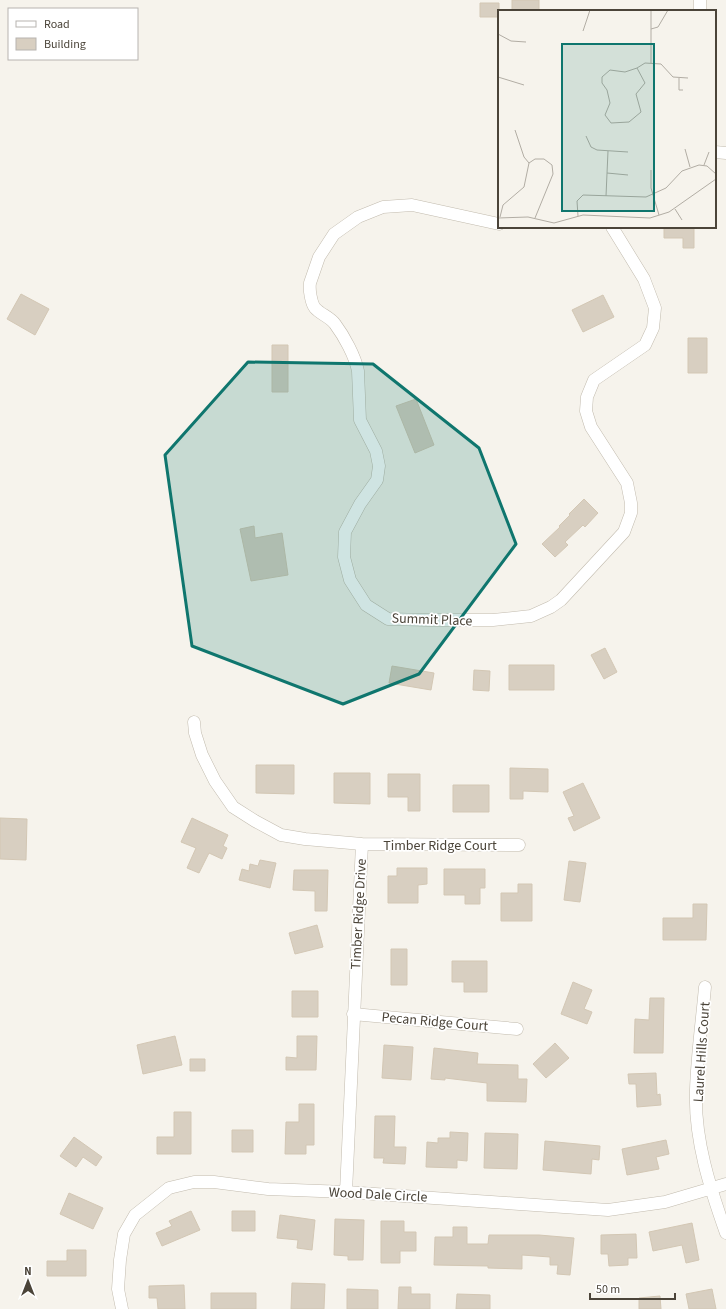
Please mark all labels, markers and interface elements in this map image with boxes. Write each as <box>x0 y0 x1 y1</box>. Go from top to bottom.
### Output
legend <box>8 8 138 60</box>
inset map <box>498 10 716 228</box>
text: Road <box>44 16 70 33</box>
text: Building <box>44 36 86 53</box>
street label: Summit Place <box>391 609 473 631</box>
street label: Timber Ridge Court <box>383 836 497 856</box>
street label: Timber Ridge Drive <box>346 858 372 970</box>
street label: Laurel Hills Court <box>689 1001 716 1103</box>
street label: Pecan Ridge Court <box>381 1007 489 1037</box>
street label: Wood Dale Circle <box>328 1182 428 1208</box>
north arrow <box>8 1261 48 1301</box>
text: N <box>24 1264 32 1279</box>
scale bar <box>590 1275 675 1301</box>
text: 50 m <box>596 1281 620 1298</box>

